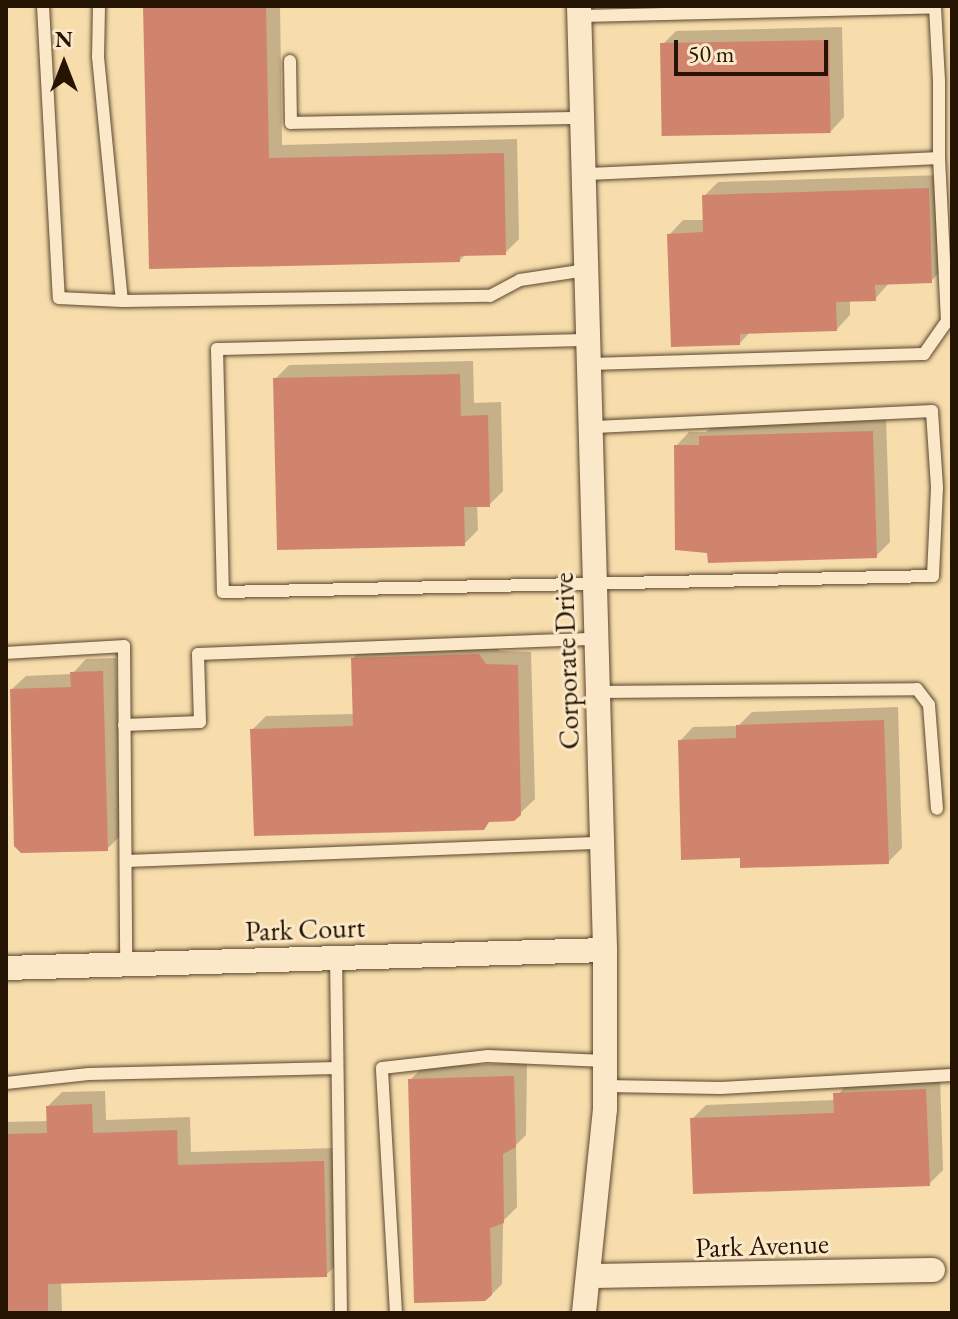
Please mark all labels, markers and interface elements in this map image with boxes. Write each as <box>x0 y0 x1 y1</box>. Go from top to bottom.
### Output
north arrow <box>24 24 104 104</box>
scale bar <box>678 24 832 74</box>
text: N <box>55 25 73 54</box>
text: 50 m <box>688 38 735 69</box>
street label: Corporate Drive <box>546 572 586 750</box>
street label: Park Court <box>244 910 366 948</box>
street label: Park Avenue <box>695 1226 829 1264</box>

